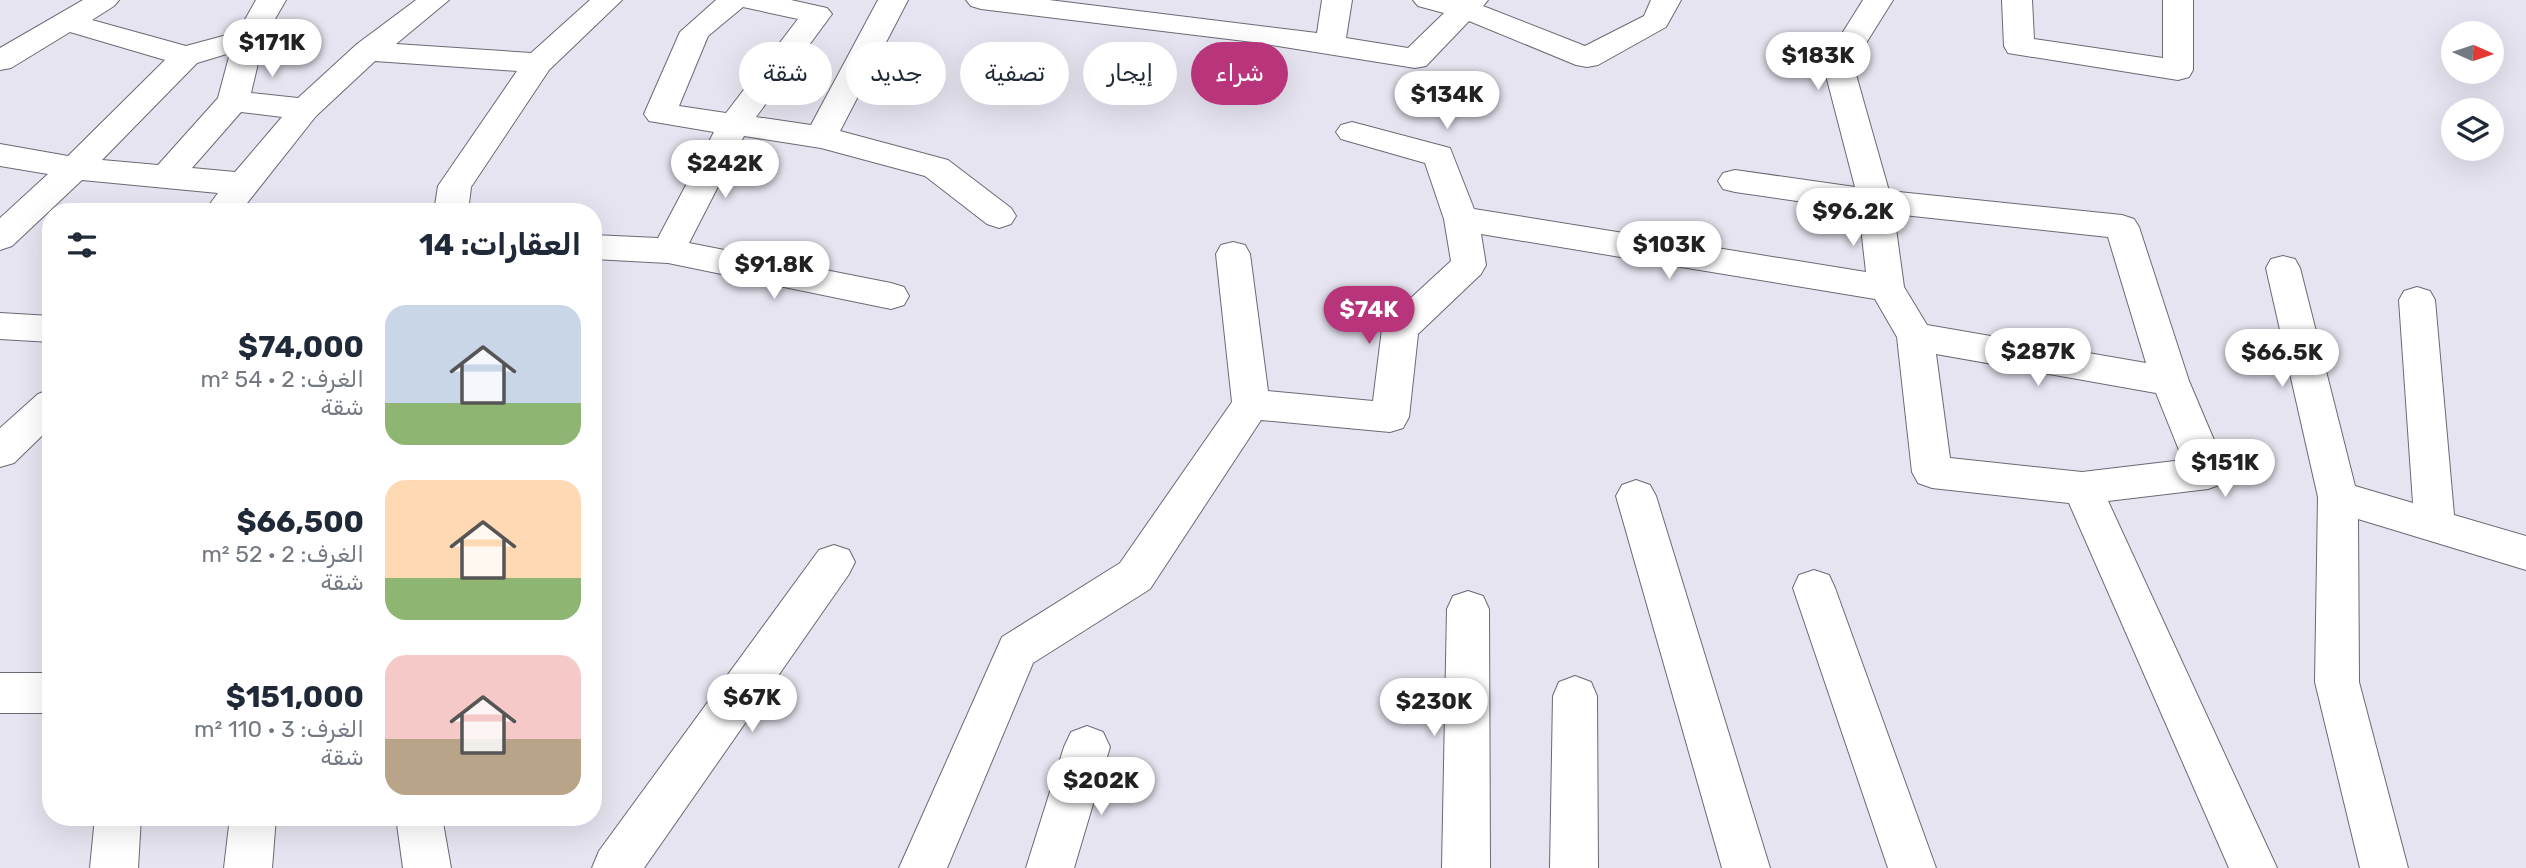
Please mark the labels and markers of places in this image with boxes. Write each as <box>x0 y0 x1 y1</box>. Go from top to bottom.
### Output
pin: $171K <box>223 20 321 79</box>
pin: $183K <box>1769 32 1867 92</box>
pin: $134K <box>1398 72 1496 131</box>
pin: $242K <box>676 140 774 200</box>
pin: $96.2K <box>1796 188 1910 248</box>
pin: $103K <box>1620 222 1718 281</box>
pin: $91.8K <box>717 242 831 301</box>
pin: $74K <box>1328 286 1410 346</box>
pin: $287K <box>1989 328 2087 388</box>
pin: $66.5K <box>2225 330 2339 389</box>
pin: $151K <box>2176 440 2274 499</box>
pin: $67K <box>711 674 793 734</box>
pin: $230K <box>1385 678 1483 738</box>
pin: $202K <box>1052 758 1150 817</box>

